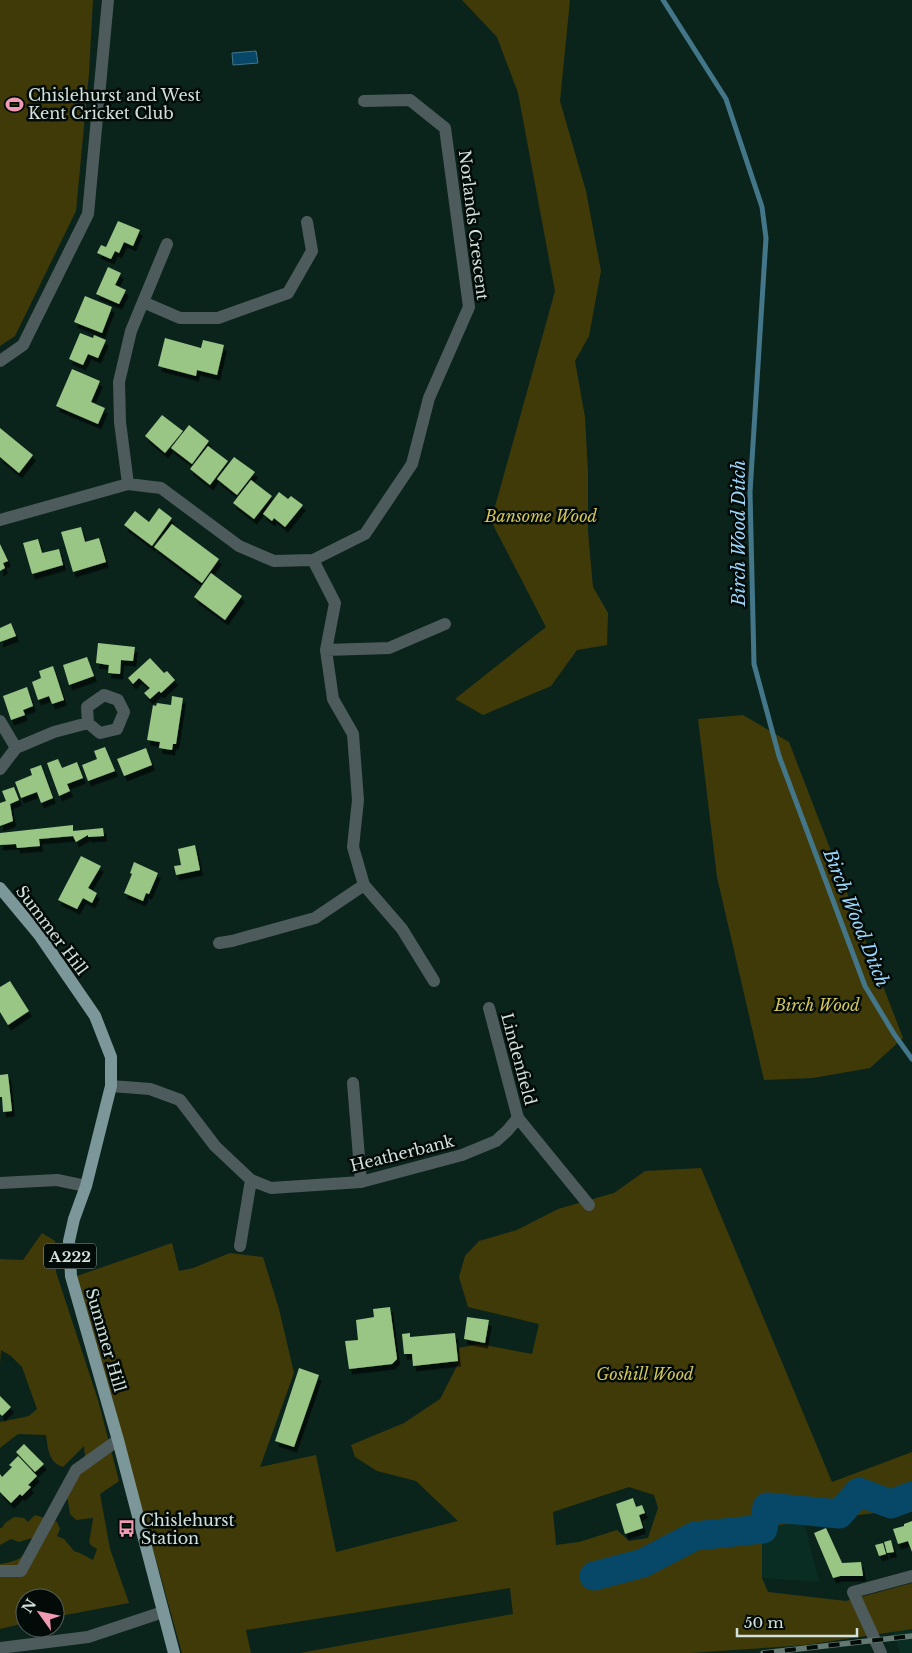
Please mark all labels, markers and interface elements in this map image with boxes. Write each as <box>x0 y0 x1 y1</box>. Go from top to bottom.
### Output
place label: Chislehurst and West Kent Cricket Club <box>28 85 201 123</box>
sports icon: Chislehurst and West Kent Cricket Club <box>4 94 24 114</box>
street label: Norlands Crescent <box>455 149 493 301</box>
water label: Birch Wood Ditch <box>728 460 750 607</box>
park label: Bansome Wood <box>484 506 598 526</box>
water label: Birch Wood Ditch <box>818 845 894 990</box>
street label: Summer Hill <box>12 881 92 979</box>
park label: Birch Wood <box>773 995 860 1015</box>
street label: Lindenfield <box>497 1011 541 1108</box>
street label: Heatherbank <box>348 1130 456 1176</box>
road number: A222 <box>44 1244 96 1268</box>
street label: Summer Hill <box>82 1286 130 1394</box>
park label: Goshill Wood <box>596 1364 694 1384</box>
place label: Chislehurst Station <box>141 1510 235 1548</box>
bus stop icon: Chislehurst Station <box>117 1519 137 1539</box>
north arrow <box>15 1588 65 1638</box>
text: N <box>18 1595 40 1616</box>
scale bar <box>737 1606 857 1638</box>
text: 50 m <box>744 1613 784 1632</box>

